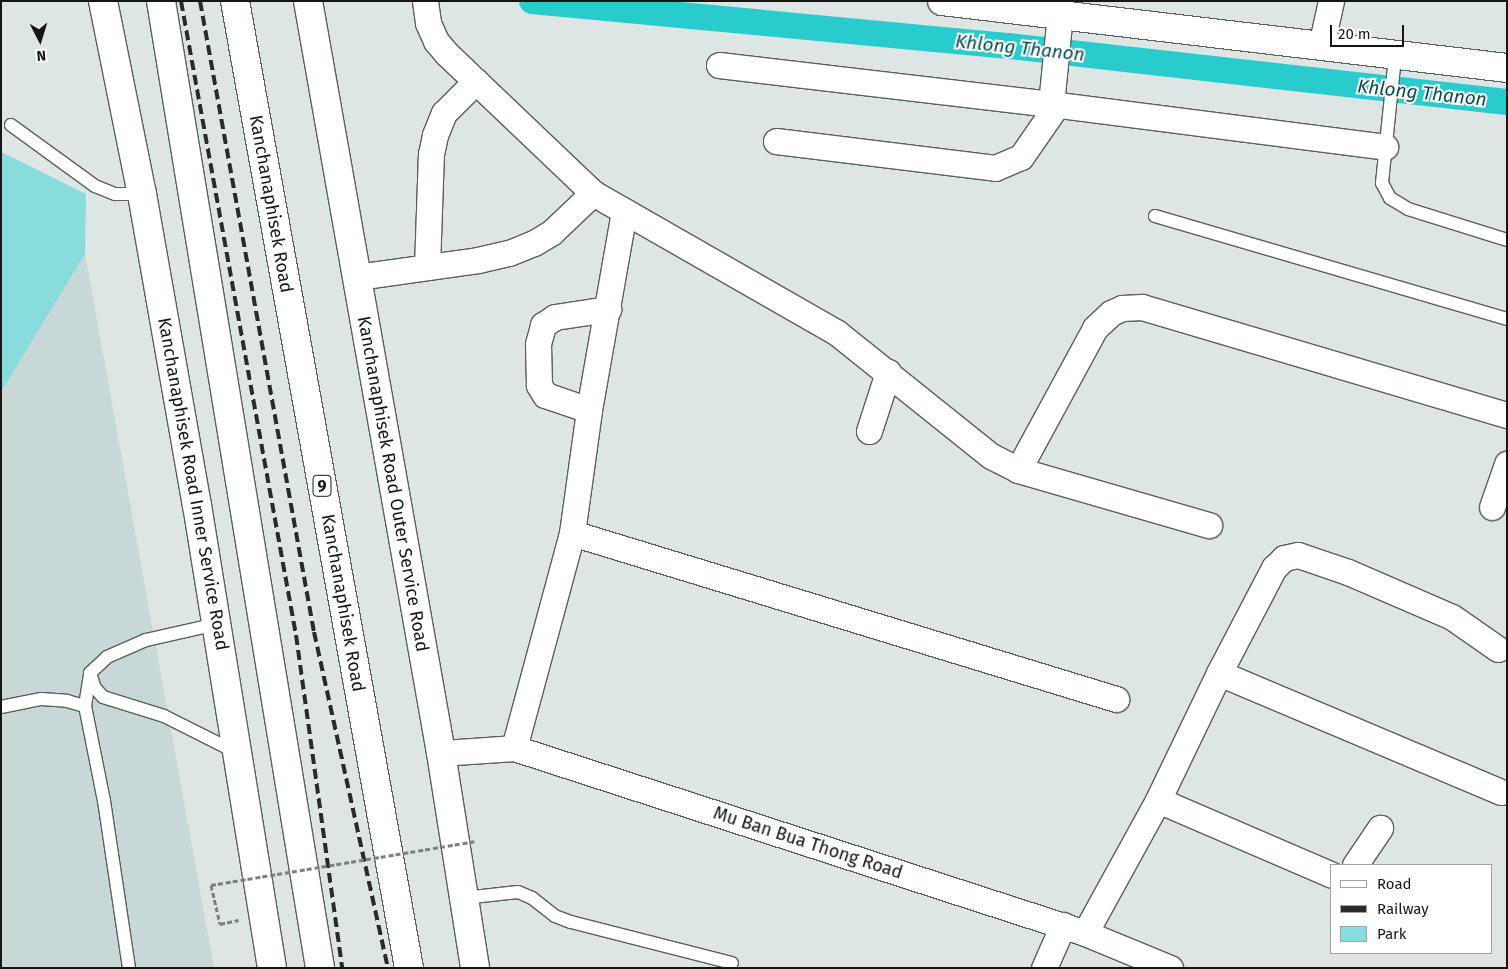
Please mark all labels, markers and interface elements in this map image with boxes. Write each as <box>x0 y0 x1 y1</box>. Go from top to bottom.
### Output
north arrow <box>15 15 65 65</box>
scale bar <box>1333 15 1407 47</box>
text: 20 m <box>1338 25 1371 43</box>
water label: Khlong Thanon <box>954 30 1086 66</box>
text: N <box>36 47 47 64</box>
water label: Khlong Thanon <box>1356 75 1488 111</box>
street label: Kanchanaphisek Road <box>245 113 297 295</box>
street label: Kanchanaphisek Road Outer Service Road <box>353 315 433 653</box>
street label: Kanchanaphisek Road Inner Service Road <box>153 316 233 652</box>
road number: 9 <box>312 472 332 500</box>
street label: Kanchanaphisek Road <box>317 512 369 694</box>
street label: Mu Ban Bua Thong Road <box>711 802 905 884</box>
legend <box>1330 864 1493 954</box>
text: Road <box>1377 875 1412 893</box>
text: Railway <box>1377 900 1429 918</box>
text: Park <box>1377 925 1407 943</box>

